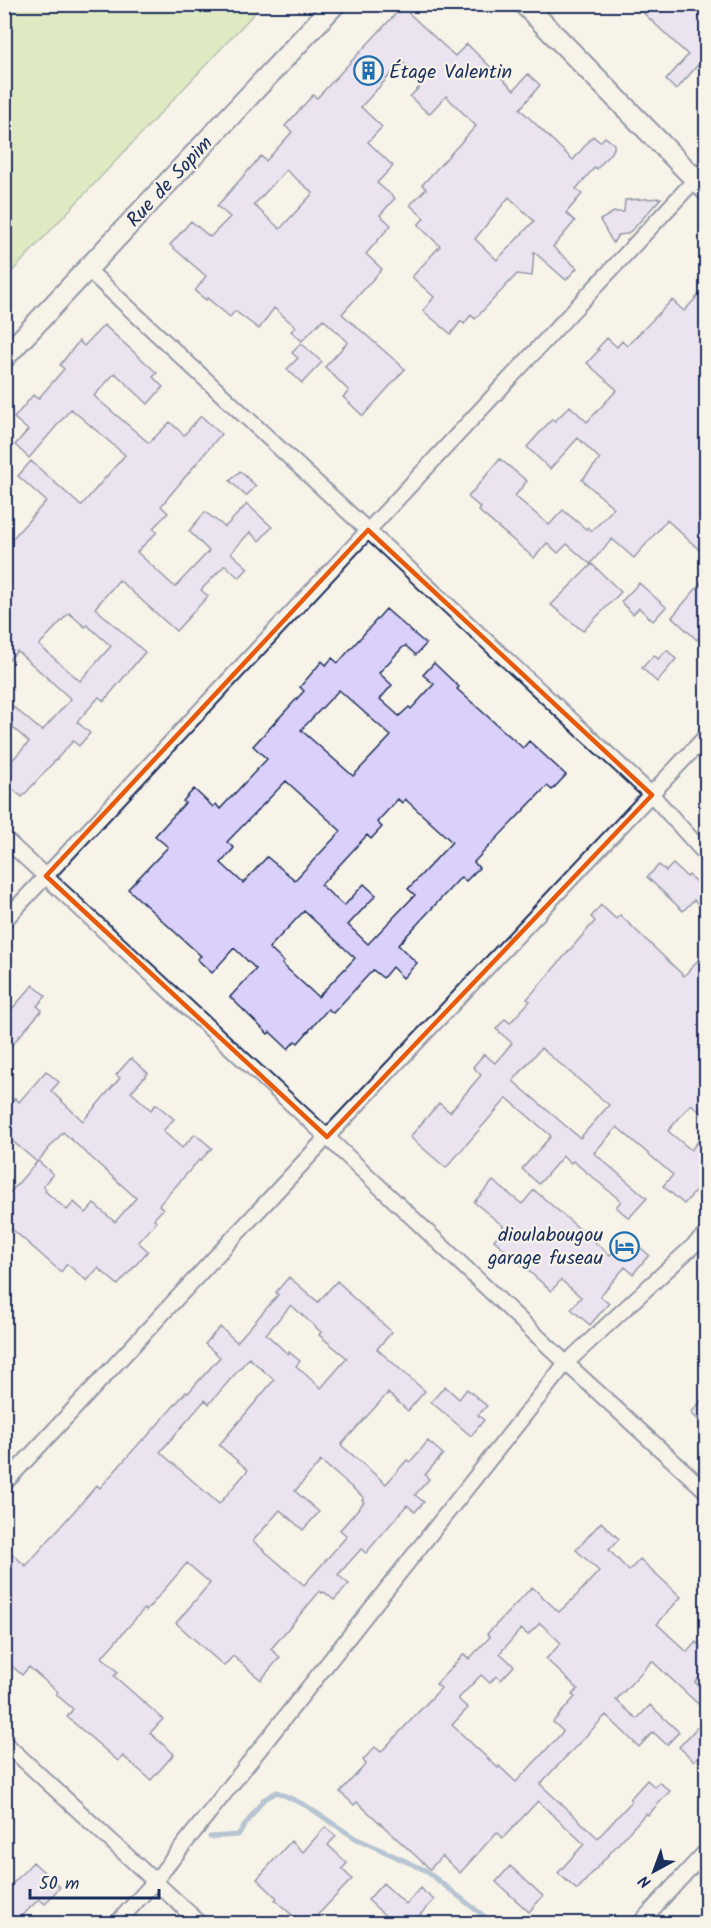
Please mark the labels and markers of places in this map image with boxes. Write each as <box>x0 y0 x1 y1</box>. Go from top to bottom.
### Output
building icon: Étage Valentin <box>352 55 384 87</box>
place label: Étage Valentin <box>389 57 512 89</box>
place label: dioulabougou garage fuseau <box>487 1220 603 1275</box>
hotel icon: dioulabougou garage fuseau <box>608 1230 640 1262</box>

